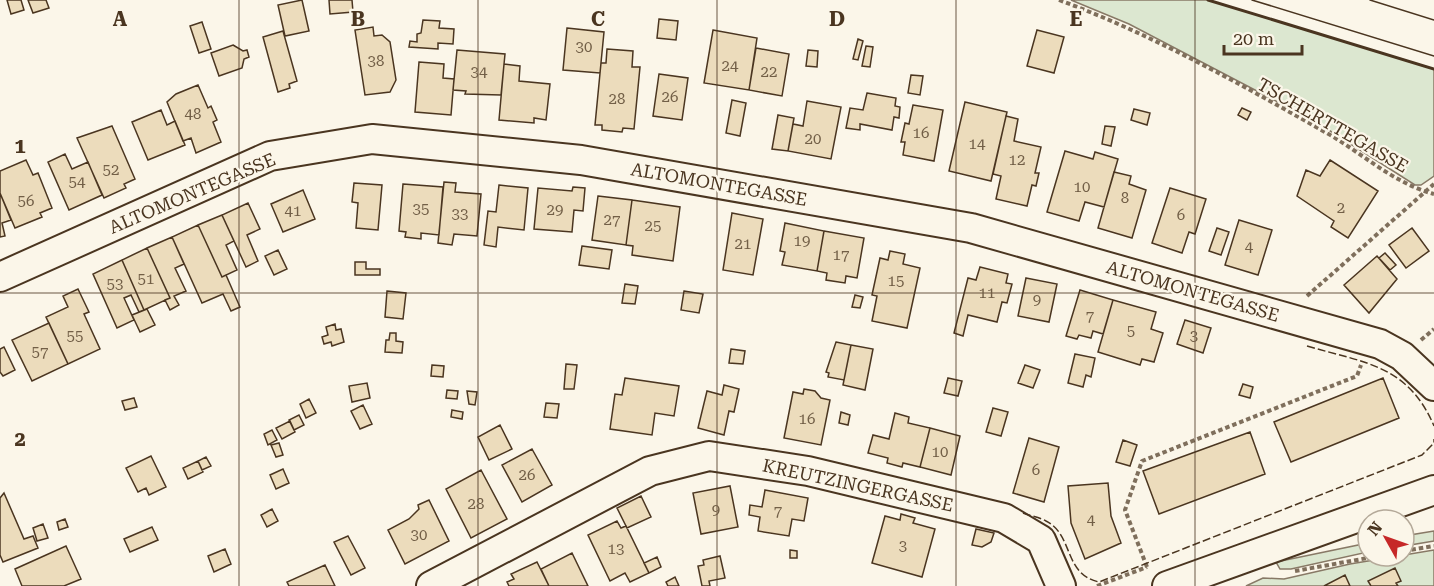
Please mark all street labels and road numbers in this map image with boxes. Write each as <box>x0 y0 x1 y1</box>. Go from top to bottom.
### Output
street label: TSCHERTTEGASSE <box>1254 73 1412 177</box>
street label: ALTOMONTEGASSE <box>106 148 278 238</box>
street label: ALTOMONTEGASSE <box>629 158 809 210</box>
street label: ALTOMONTEGASSE <box>1104 256 1282 326</box>
street label: KREUTZINGERGASSE <box>761 454 955 516</box>

